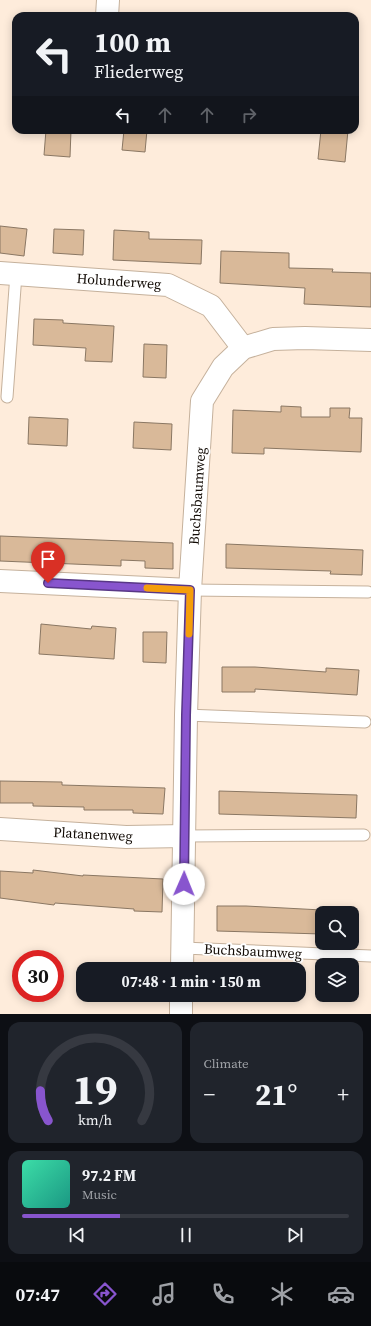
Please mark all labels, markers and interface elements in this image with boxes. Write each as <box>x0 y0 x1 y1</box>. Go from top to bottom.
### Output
text: 100 m <box>94 23 171 61</box>
icon: left <box>28 28 80 80</box>
text: Fliederweg <box>94 59 183 84</box>
icon: left <box>112 104 134 126</box>
icon: ahead <box>154 104 176 126</box>
icon: ahead <box>196 104 218 126</box>
icon: right <box>238 104 260 126</box>
street label: Holunderweg <box>76 268 162 294</box>
street label: Buchsbaumweg <box>184 446 210 546</box>
pin <box>31 542 65 583</box>
icon: arrive <box>37 548 59 570</box>
street label: Platanenweg <box>53 822 133 846</box>
position arrow <box>163 863 205 905</box>
map controls <box>315 906 359 1002</box>
button: search <box>315 906 359 950</box>
street label: Buchsbaumweg <box>204 938 302 964</box>
speed limit sign: 30 <box>12 950 64 1002</box>
button: layers <box>315 958 359 1002</box>
text: 07:48 · 1 min · 150 m <box>122 971 261 992</box>
text: Climate <box>204 1055 249 1072</box>
text: 19 <box>72 1060 117 1117</box>
text: 21° <box>255 1074 297 1115</box>
text: − <box>204 1079 215 1109</box>
text: + <box>337 1079 349 1109</box>
text: km/h <box>78 1109 112 1129</box>
text: 97.2 FM <box>82 1165 136 1186</box>
text: Music <box>82 1186 117 1203</box>
icon: previous <box>66 1224 88 1246</box>
icon: pause <box>175 1224 197 1246</box>
icon: next <box>284 1224 306 1246</box>
icon: directions <box>91 1280 119 1308</box>
icon: music <box>150 1280 178 1308</box>
icon: phone <box>209 1280 237 1308</box>
icon: climate <box>268 1280 296 1308</box>
icon: car <box>327 1280 355 1308</box>
text: 07:47 <box>16 1282 60 1307</box>

